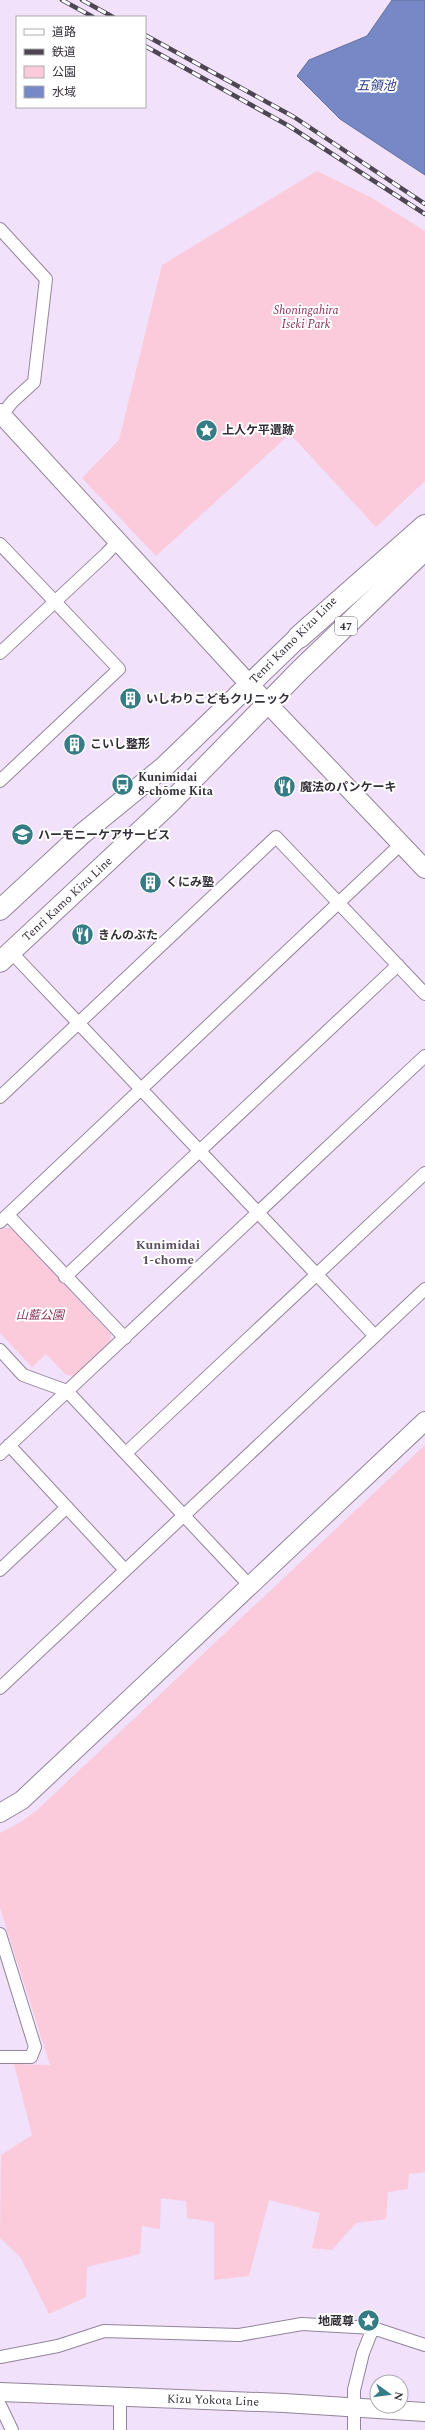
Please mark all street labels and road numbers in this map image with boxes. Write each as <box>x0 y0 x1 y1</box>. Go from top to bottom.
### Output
street label: Tenri Kamo Kizu Line <box>245 592 342 689</box>
road number: 47 <box>335 617 357 635</box>
street label: Tenri Kamo Kizu Line <box>18 852 117 946</box>
street label: Kizu Yokota Line <box>167 2389 260 2412</box>

